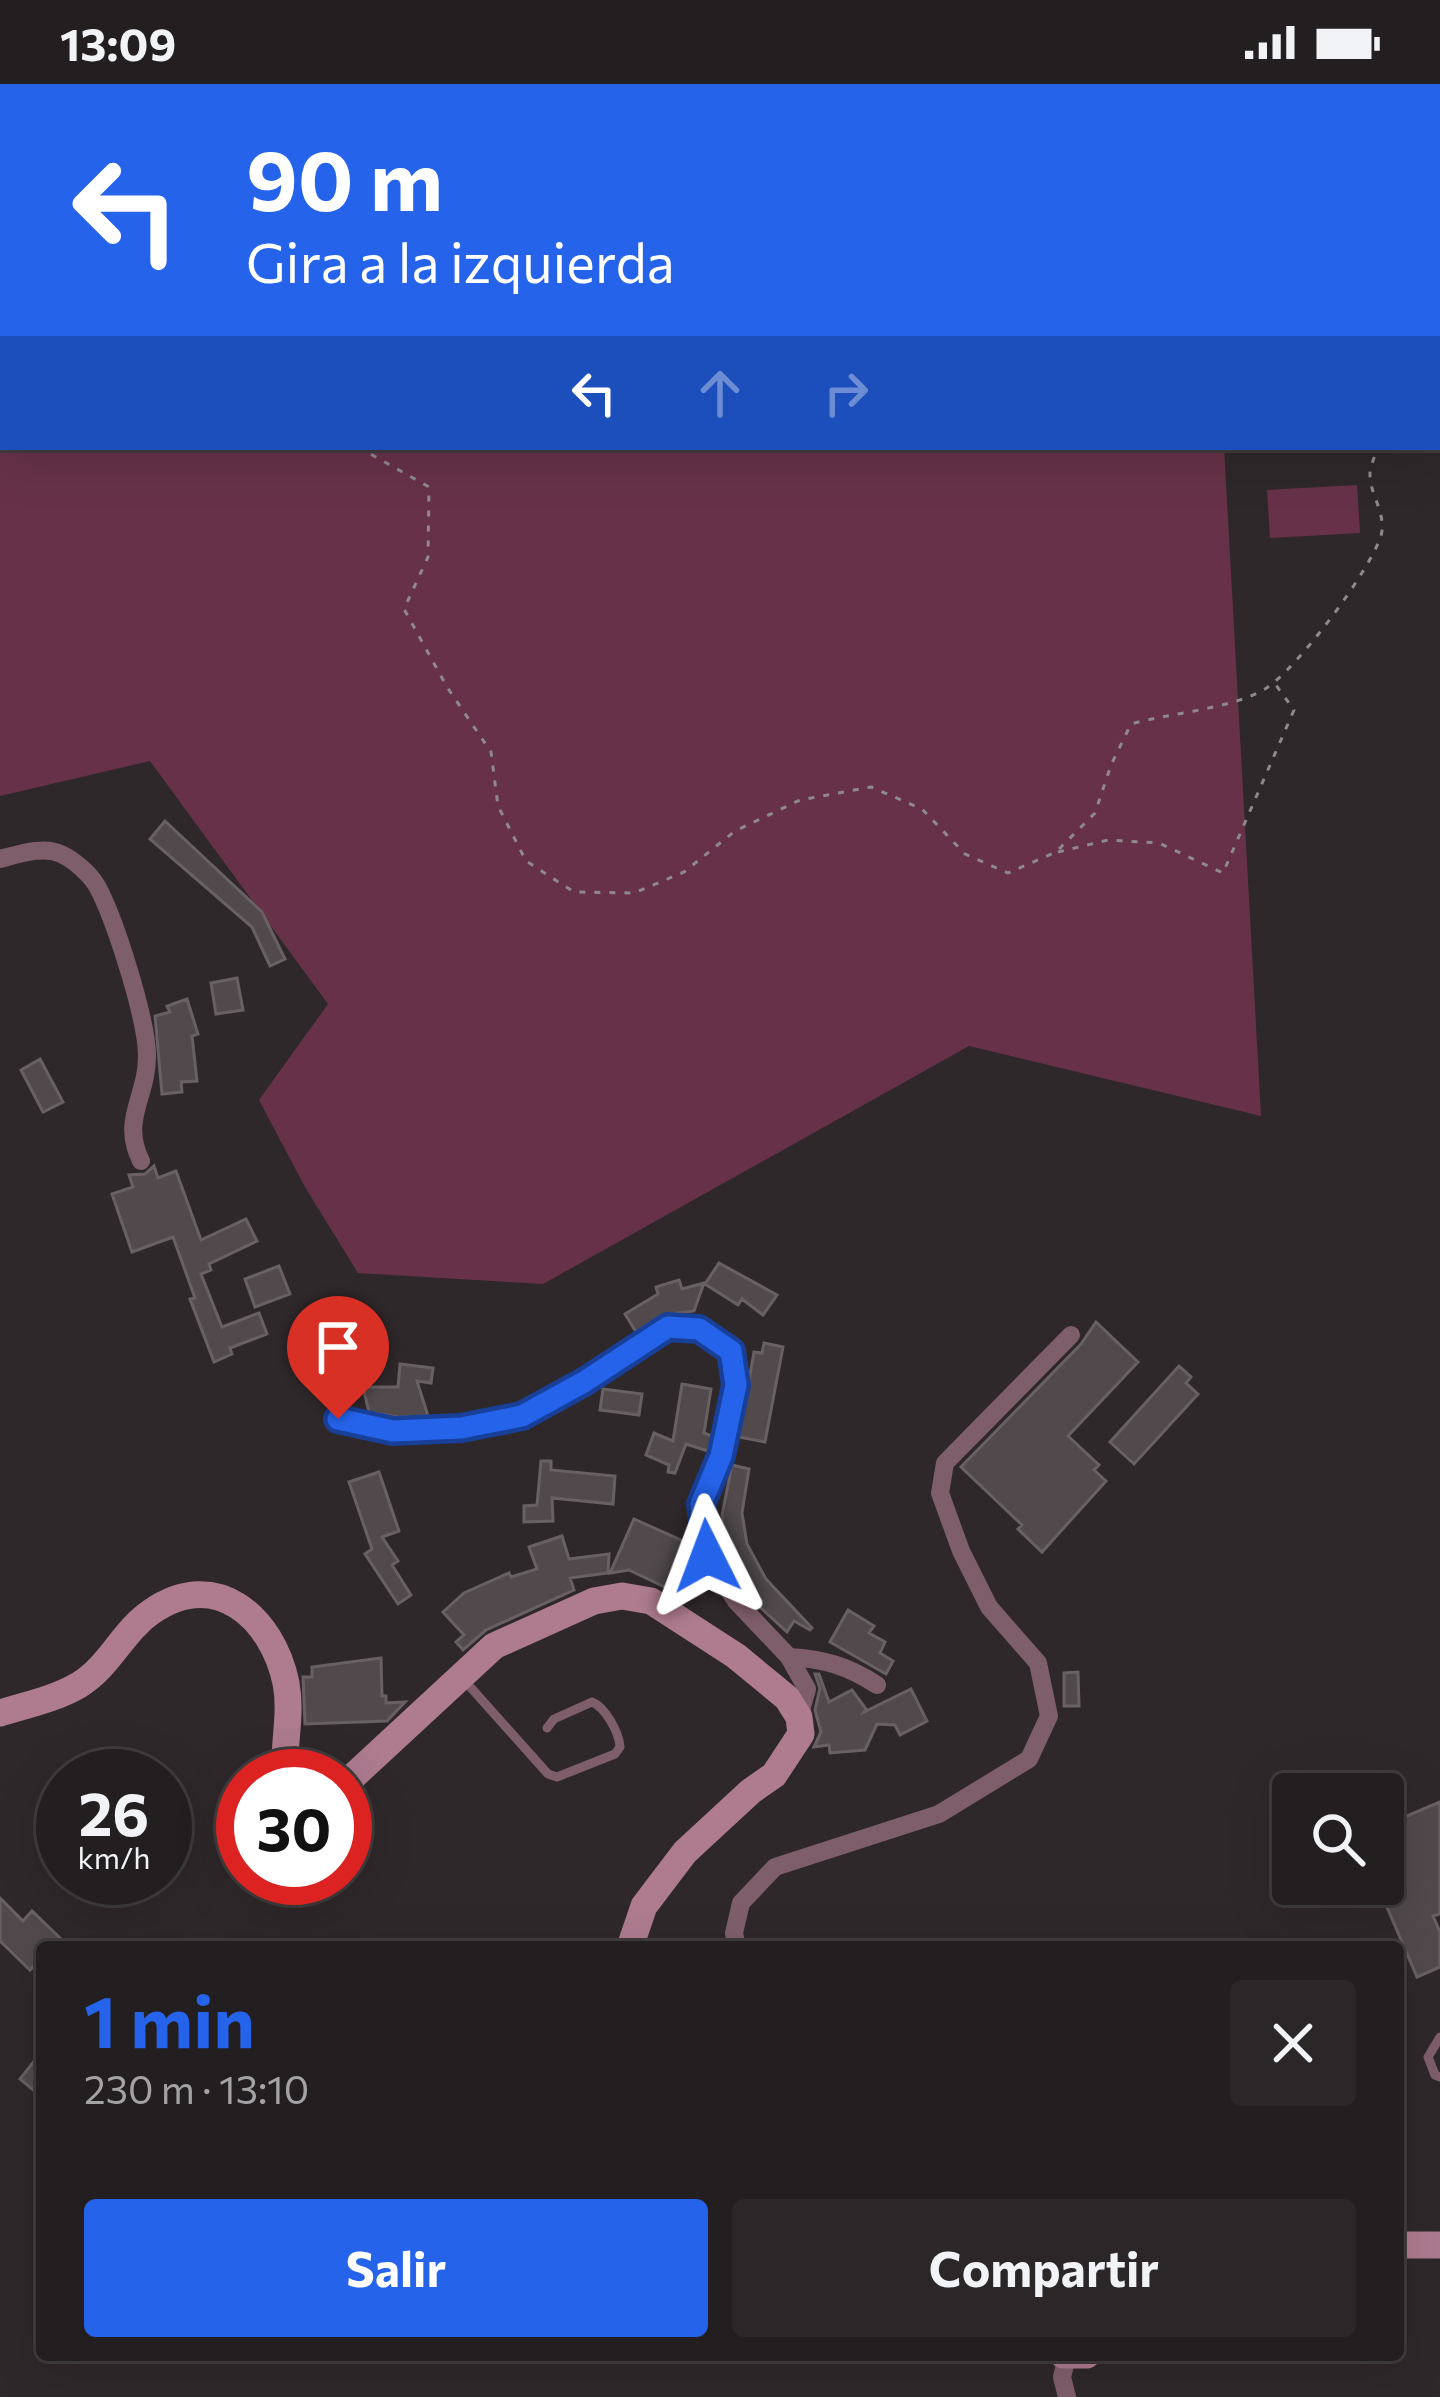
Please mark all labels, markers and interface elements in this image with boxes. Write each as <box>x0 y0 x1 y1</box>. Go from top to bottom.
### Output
text: 13:09 <box>60 15 176 70</box>
text: 90 m <box>246 126 443 228</box>
icon: left <box>48 132 204 288</box>
text: Gira a la izquierda <box>246 228 675 294</box>
icon: left <box>561 360 627 426</box>
icon: ahead <box>687 360 753 426</box>
icon: right <box>813 360 879 426</box>
pin <box>287 1296 389 1419</box>
icon: arrive <box>305 1314 371 1380</box>
position arrow <box>644 1493 770 1619</box>
speed limit sign: 30 <box>216 1749 372 1905</box>
map controls <box>1272 1773 1404 1905</box>
button: search <box>1272 1773 1404 1905</box>
text: 26 <box>79 1775 149 1848</box>
text: km/h <box>78 1838 150 1875</box>
text: 1 min <box>84 1975 255 2063</box>
button: close <box>1230 1980 1356 2106</box>
text: 230 m · 13:10 <box>84 2064 309 2112</box>
button: Salir <box>84 2199 708 2337</box>
button: Compartir <box>732 2199 1356 2337</box>

